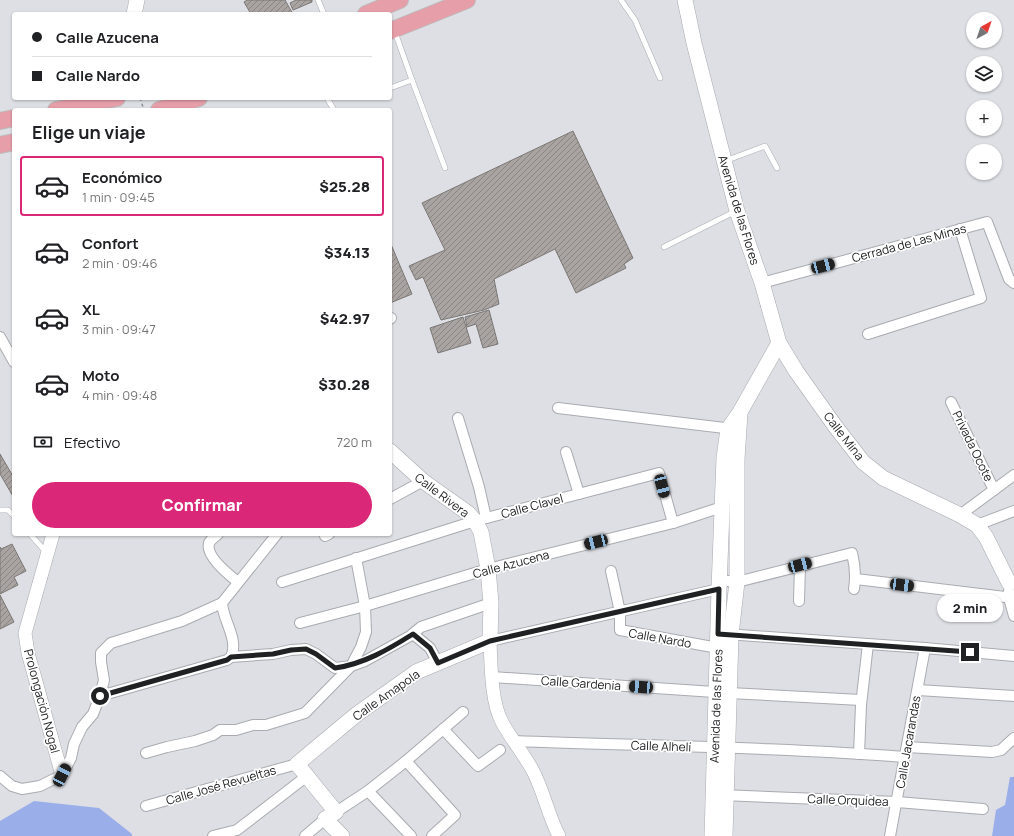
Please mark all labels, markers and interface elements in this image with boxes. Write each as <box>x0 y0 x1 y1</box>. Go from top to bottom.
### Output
north arrow <box>966 12 1002 48</box>
map controls <box>966 12 1002 180</box>
text: Calle Azucena <box>56 27 159 48</box>
button: layers <box>966 56 1002 92</box>
text: Calle Nardo <box>56 65 140 86</box>
button: + <box>966 100 1002 136</box>
text: Elige un viaje <box>32 120 146 144</box>
button: − <box>966 144 1002 180</box>
street label: Avenida de las Flores <box>714 153 764 267</box>
text: Económico <box>82 167 162 188</box>
icon: car <box>34 168 70 204</box>
text: $25.28 <box>319 176 370 197</box>
text: 1 min · 09:45 <box>82 188 155 206</box>
street label: Cerrada de Las Minas <box>850 220 968 266</box>
text: Confort <box>82 233 139 254</box>
icon: car <box>34 234 70 270</box>
text: $34.13 <box>324 242 370 263</box>
text: 2 min · 09:46 <box>82 254 158 272</box>
car <box>810 257 836 275</box>
text: XL <box>82 299 100 320</box>
icon: car <box>34 300 70 336</box>
text: $42.97 <box>320 308 370 329</box>
text: 3 min · 09:47 <box>82 320 156 338</box>
text: Moto <box>82 365 119 386</box>
icon: car <box>34 366 70 402</box>
text: $30.28 <box>318 374 370 395</box>
text: 4 min · 09:48 <box>82 386 157 404</box>
street label: Calle Mina <box>820 408 868 464</box>
street label: Privada Ocote <box>949 408 997 484</box>
icon: cash <box>32 431 54 453</box>
text: Efectivo <box>64 432 120 453</box>
text: 720 m <box>337 433 372 451</box>
street label: Calle Rivera <box>411 469 473 521</box>
car <box>653 473 671 499</box>
button: Confirmar <box>32 482 372 528</box>
street label: Calle Clavel <box>499 490 565 522</box>
car <box>583 533 609 551</box>
street label: Calle Azucena <box>471 546 551 582</box>
car <box>787 556 813 574</box>
car <box>889 578 915 592</box>
callout: 2 min <box>937 594 1003 622</box>
text: 2 min <box>953 599 987 617</box>
street label: Calle Nardo <box>627 624 693 652</box>
route end <box>961 643 979 661</box>
street label: Prolongación Nogal <box>20 647 64 755</box>
street label: Avenida de las Flores <box>706 649 726 763</box>
street label: Calle Amapola <box>349 666 423 724</box>
street label: Calle Gardenia <box>540 672 622 694</box>
car <box>629 680 653 694</box>
route start <box>91 687 109 705</box>
street label: Calle Jacarandas <box>891 694 925 790</box>
street label: Calle Alhelí <box>631 736 692 756</box>
street label: Calle José Revueltas <box>164 761 278 809</box>
car <box>51 762 73 788</box>
street label: Calle Orquídea <box>807 790 889 810</box>

